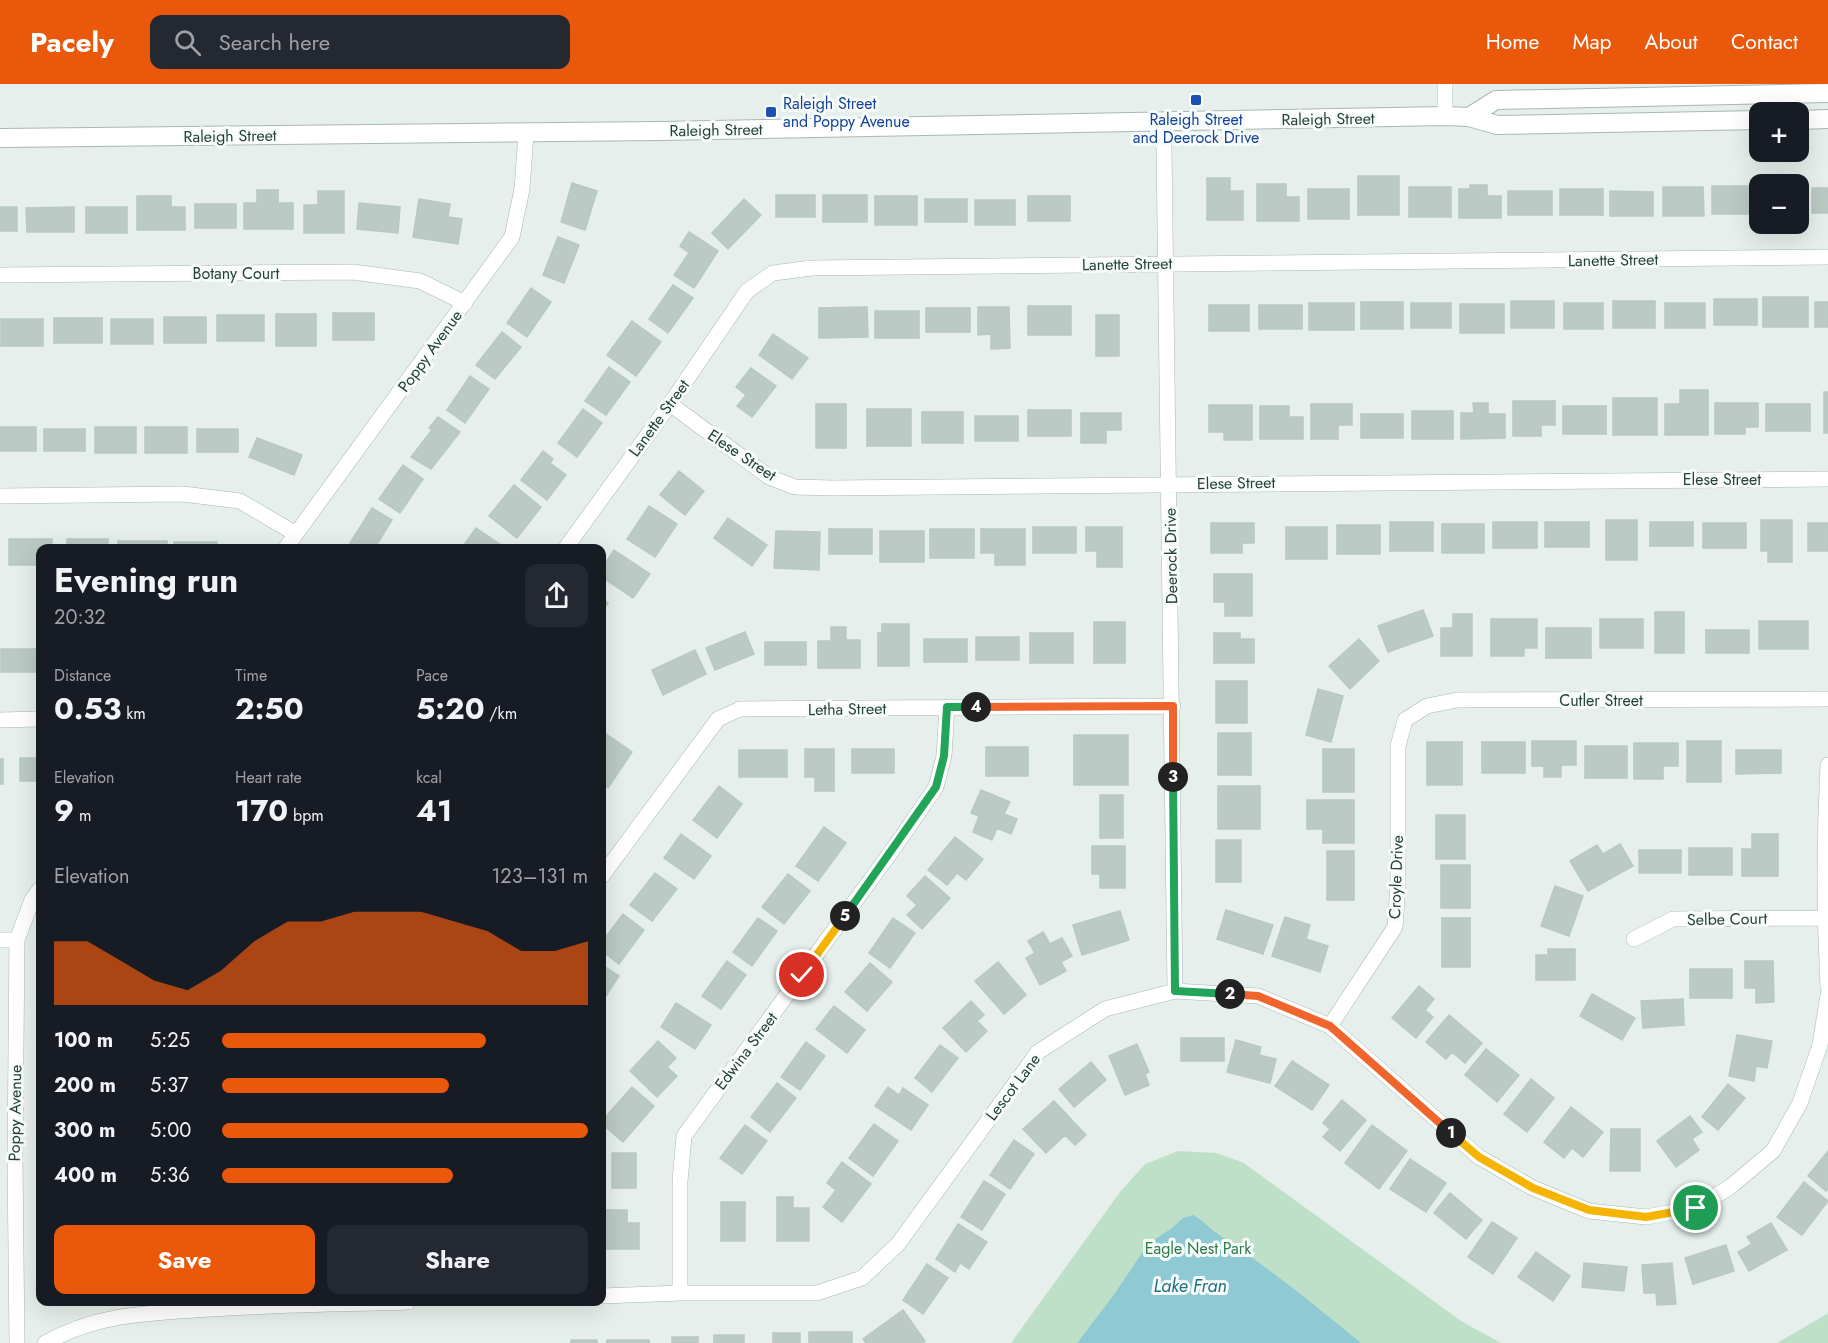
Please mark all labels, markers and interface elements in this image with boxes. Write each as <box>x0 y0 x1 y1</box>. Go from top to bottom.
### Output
search box <box>150 15 570 69</box>
text: Pacely <box>30 22 114 63</box>
icon: search <box>171 26 204 59</box>
text: Search here <box>219 26 330 58</box>
text: Home <box>1486 27 1539 57</box>
text: Map <box>1572 27 1612 57</box>
text: About <box>1645 27 1698 57</box>
text: Contact <box>1731 27 1798 57</box>
place label: Raleigh Street and Poppy Avenue <box>783 92 910 133</box>
marker: Raleigh Street and Deerock Drive <box>1189 93 1203 107</box>
map controls <box>1749 102 1809 234</box>
button: + <box>1749 102 1809 162</box>
marker: Raleigh Street and Poppy Avenue <box>764 105 778 119</box>
street label: Raleigh Street <box>1281 107 1375 131</box>
place label: Raleigh Street and Deerock Drive <box>1133 108 1259 149</box>
street label: Raleigh Street <box>669 118 763 142</box>
street label: Raleigh Street <box>183 124 277 148</box>
button: − <box>1749 174 1809 234</box>
street label: Lanette Street <box>1568 248 1659 272</box>
street label: Lanette Street <box>1082 252 1173 276</box>
street label: Botany Court <box>193 262 280 285</box>
street label: Poppy Avenue <box>392 305 468 397</box>
street label: Lanette Street <box>623 375 695 461</box>
street label: Elese Street <box>703 424 781 487</box>
street label: Elese Street <box>1683 468 1761 491</box>
street label: Elese Street <box>1197 471 1276 495</box>
street label: Deerock Drive <box>1159 508 1183 604</box>
text: Evening run <box>54 557 238 604</box>
button: share <box>525 564 588 627</box>
text: 20:32 <box>54 603 106 632</box>
text: Distance <box>54 664 111 687</box>
text: Time <box>235 664 267 687</box>
text: Pace <box>416 664 448 687</box>
text: 0.53 <box>54 687 122 730</box>
text: 2:50 <box>235 687 304 730</box>
text: 5:20 <box>416 687 485 730</box>
street label: Cutler Street <box>1559 689 1643 712</box>
pin: 4 <box>961 692 991 722</box>
text: 4 <box>970 695 982 718</box>
street label: Letha Street <box>808 697 887 721</box>
text: km <box>122 702 146 725</box>
text: /km <box>485 702 517 725</box>
pin: 3 <box>1158 762 1188 792</box>
text: 3 <box>1168 765 1178 788</box>
text: Elevation <box>54 766 114 789</box>
text: Heart rate <box>235 766 302 789</box>
text: kcal <box>416 766 442 789</box>
text: 9 <box>54 789 74 832</box>
text: 170 <box>235 789 288 832</box>
text: 41 <box>416 789 452 832</box>
text: m <box>74 804 91 827</box>
text: bpm <box>288 804 324 827</box>
street label: Croyle Drive <box>1383 835 1409 919</box>
text: Elevation <box>54 862 129 891</box>
text: 123–131 m <box>491 862 588 891</box>
pin: 5 <box>830 901 860 931</box>
text: 5 <box>840 904 850 927</box>
street label: Selbe Court <box>1687 907 1767 931</box>
pin <box>776 949 827 1000</box>
icon: check <box>785 958 818 991</box>
pin: 2 <box>1215 979 1245 1009</box>
text: 2 <box>1225 982 1235 1005</box>
street label: Edwina Street <box>709 1007 783 1095</box>
text: 100 m <box>54 1026 113 1055</box>
text: 5:25 <box>150 1026 190 1055</box>
street label: Lescot Lane <box>980 1049 1046 1125</box>
street label: Poppy Avenue <box>3 1064 27 1162</box>
text: 200 m <box>54 1071 116 1100</box>
text: 5:37 <box>150 1071 188 1100</box>
text: 300 m <box>54 1116 115 1145</box>
text: 5:00 <box>150 1116 191 1145</box>
pin: 1 <box>1436 1118 1466 1148</box>
text: 1 <box>1447 1121 1455 1144</box>
text: 400 m <box>54 1161 117 1190</box>
text: 5:36 <box>150 1161 190 1190</box>
pin <box>1670 1182 1721 1233</box>
icon: arrive <box>1679 1191 1712 1224</box>
button: Save <box>54 1225 315 1294</box>
button: Share <box>327 1225 588 1294</box>
park label: Eagle Nest Park <box>1145 1237 1252 1260</box>
water label: Lake Fran <box>1153 1273 1227 1299</box>

